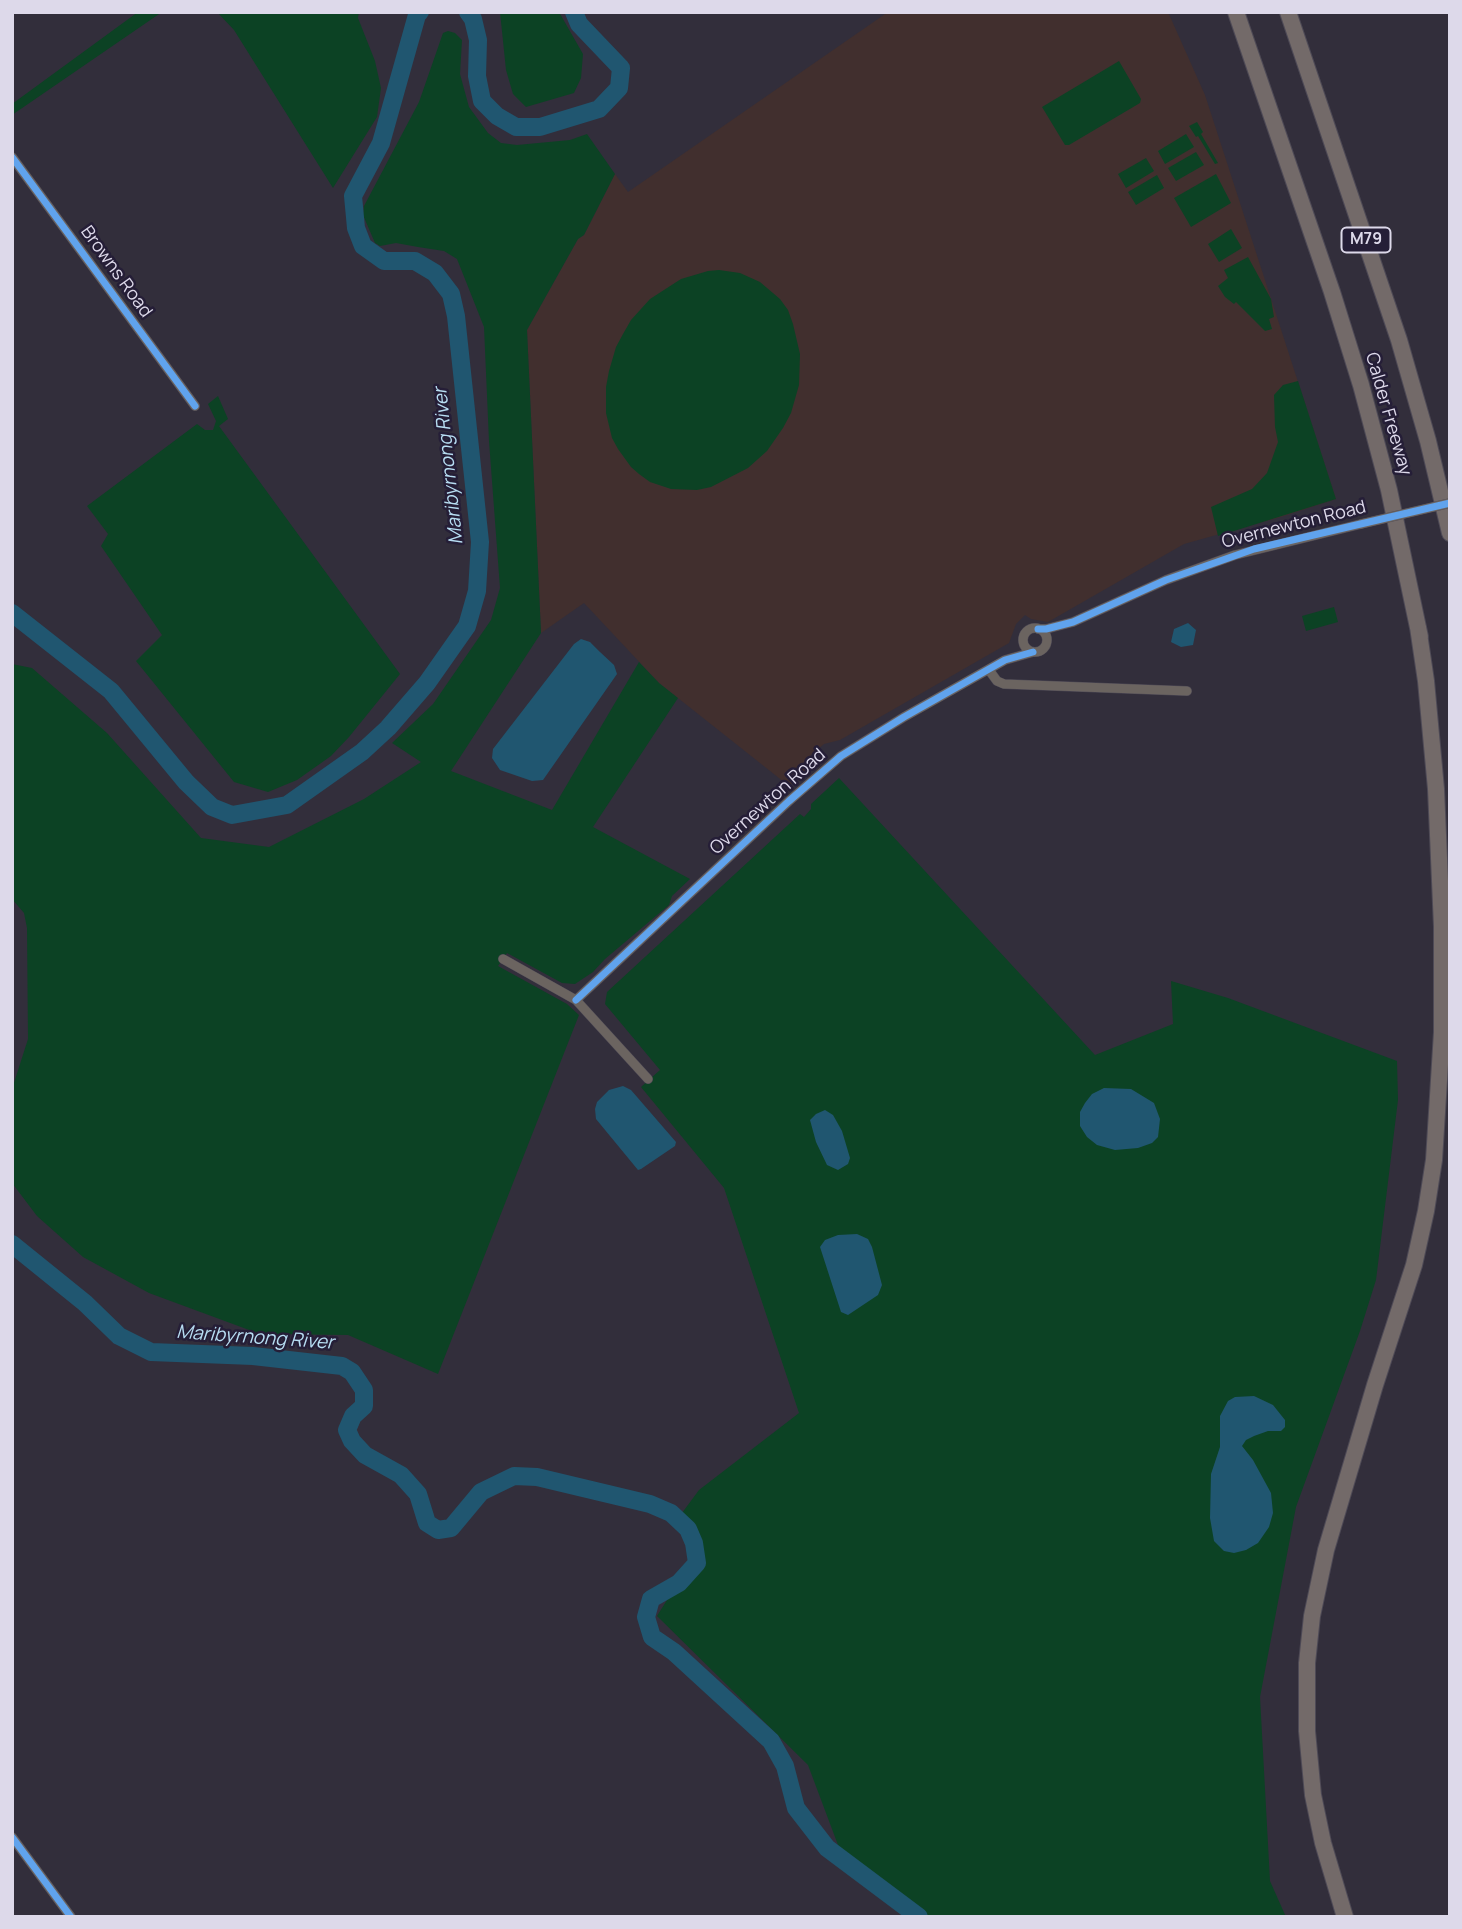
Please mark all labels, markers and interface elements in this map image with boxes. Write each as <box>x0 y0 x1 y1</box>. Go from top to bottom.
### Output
street label: Browns Road <box>76 222 156 322</box>
road number: M79 <box>1342 228 1390 252</box>
street label: Calder Freeway <box>1360 350 1416 478</box>
water label: Maribyrnong River <box>429 386 469 546</box>
street label: Overnewton Road <box>1220 497 1368 553</box>
street label: Overnewton Road <box>706 745 830 859</box>
water label: Maribyrnong River <box>175 1321 335 1355</box>

